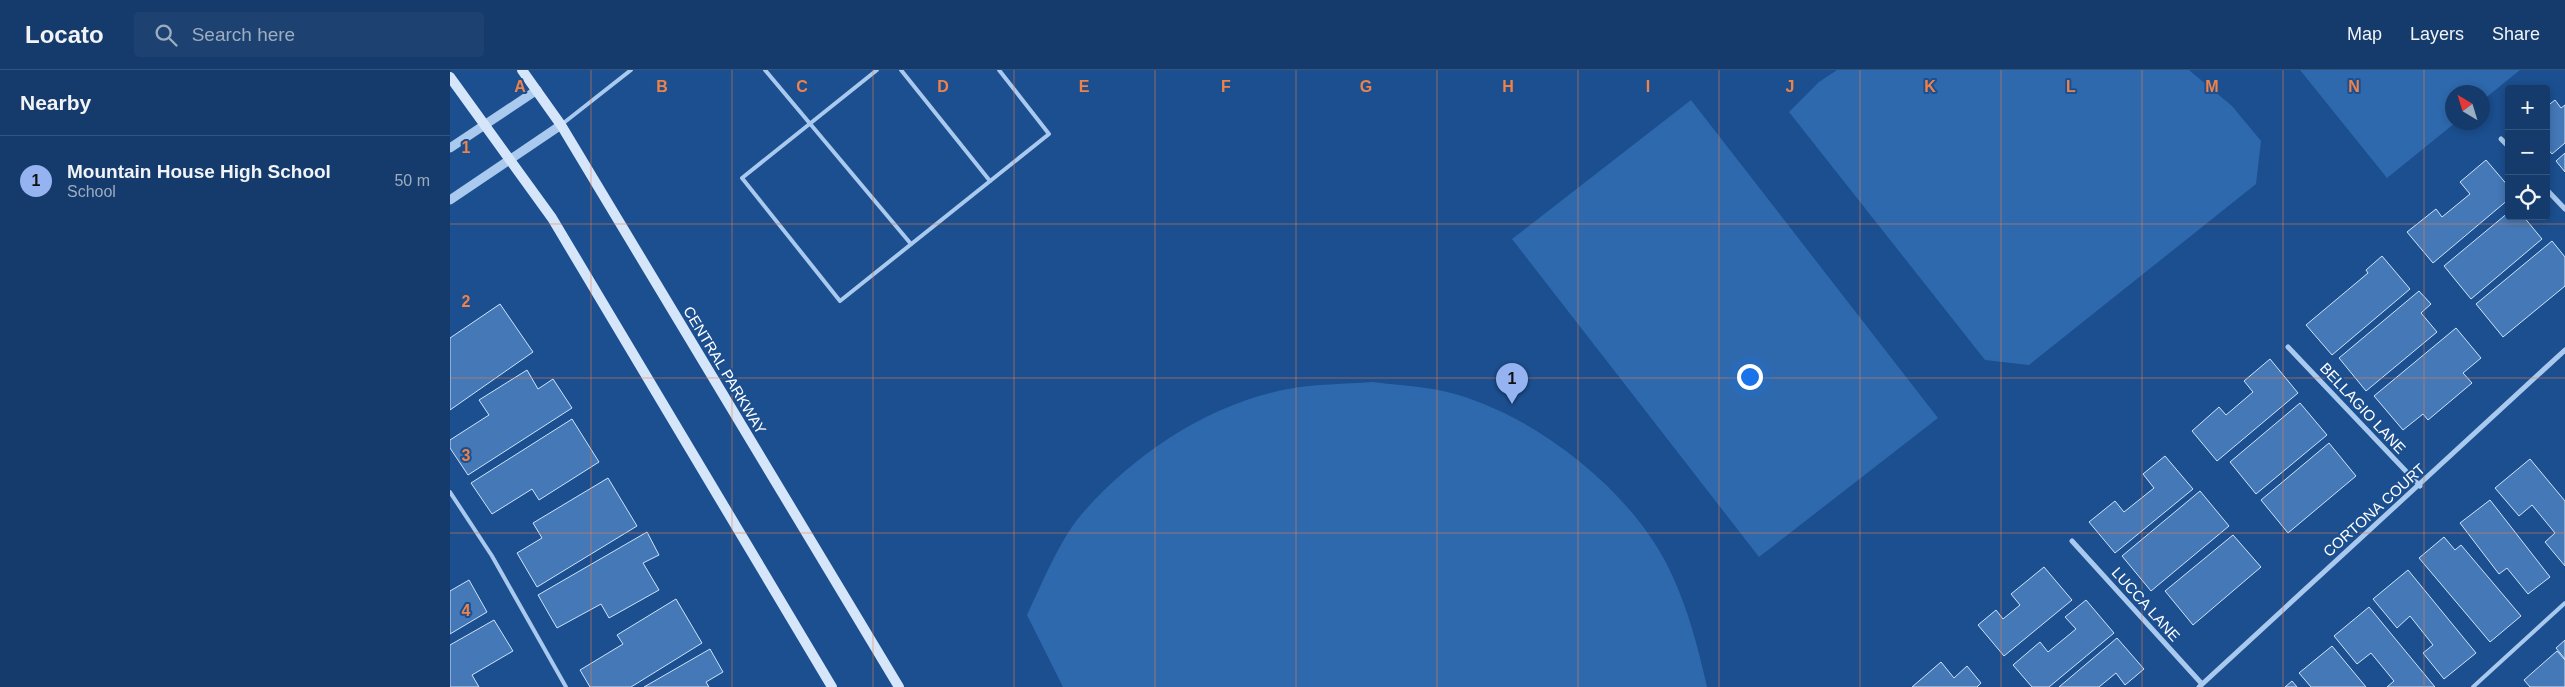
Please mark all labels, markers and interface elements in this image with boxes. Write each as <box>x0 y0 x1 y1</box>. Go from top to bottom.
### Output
search box <box>134 12 484 57</box>
text: Locato <box>25 21 104 48</box>
icon: search <box>152 21 180 49</box>
text: Search here <box>192 24 295 45</box>
text: Map <box>2347 24 2382 44</box>
text: Layers <box>2410 24 2464 44</box>
text: Share <box>2492 24 2540 44</box>
text: A <box>514 78 526 95</box>
text: B <box>656 78 668 95</box>
text: C <box>796 78 808 95</box>
text: D <box>937 78 949 95</box>
text: E <box>1079 78 1090 95</box>
text: F <box>1221 78 1231 95</box>
text: G <box>1360 78 1372 95</box>
text: H <box>1502 78 1514 95</box>
text: I <box>1646 78 1650 95</box>
text: J <box>1786 78 1794 95</box>
text: K <box>1924 78 1936 95</box>
text: L <box>2066 78 2076 95</box>
text: M <box>2205 78 2219 95</box>
text: N <box>2348 78 2360 95</box>
north arrow <box>2445 85 2490 130</box>
map controls <box>2505 85 2550 220</box>
button: + <box>2505 85 2550 130</box>
text: Nearby <box>20 91 91 114</box>
button: − <box>2505 130 2550 175</box>
text: 1 <box>462 139 471 156</box>
text: Mountain House High School <box>67 161 331 182</box>
text: 1 <box>32 172 40 189</box>
text: 50 m <box>394 172 430 189</box>
button: locate <box>2505 175 2550 220</box>
text: School <box>67 183 116 200</box>
text: 2 <box>462 293 471 310</box>
street label: CENTRAL PARKWAY <box>680 303 770 437</box>
street label: BELLAGIO LANE <box>2317 359 2409 457</box>
pin: 1 <box>1496 363 1528 404</box>
your location <box>1737 364 1763 390</box>
text: 3 <box>462 447 471 464</box>
street label: CORTONA COURT <box>2320 460 2428 560</box>
street label: LUCCA LANE <box>2108 564 2184 644</box>
text: 4 <box>462 602 471 619</box>

